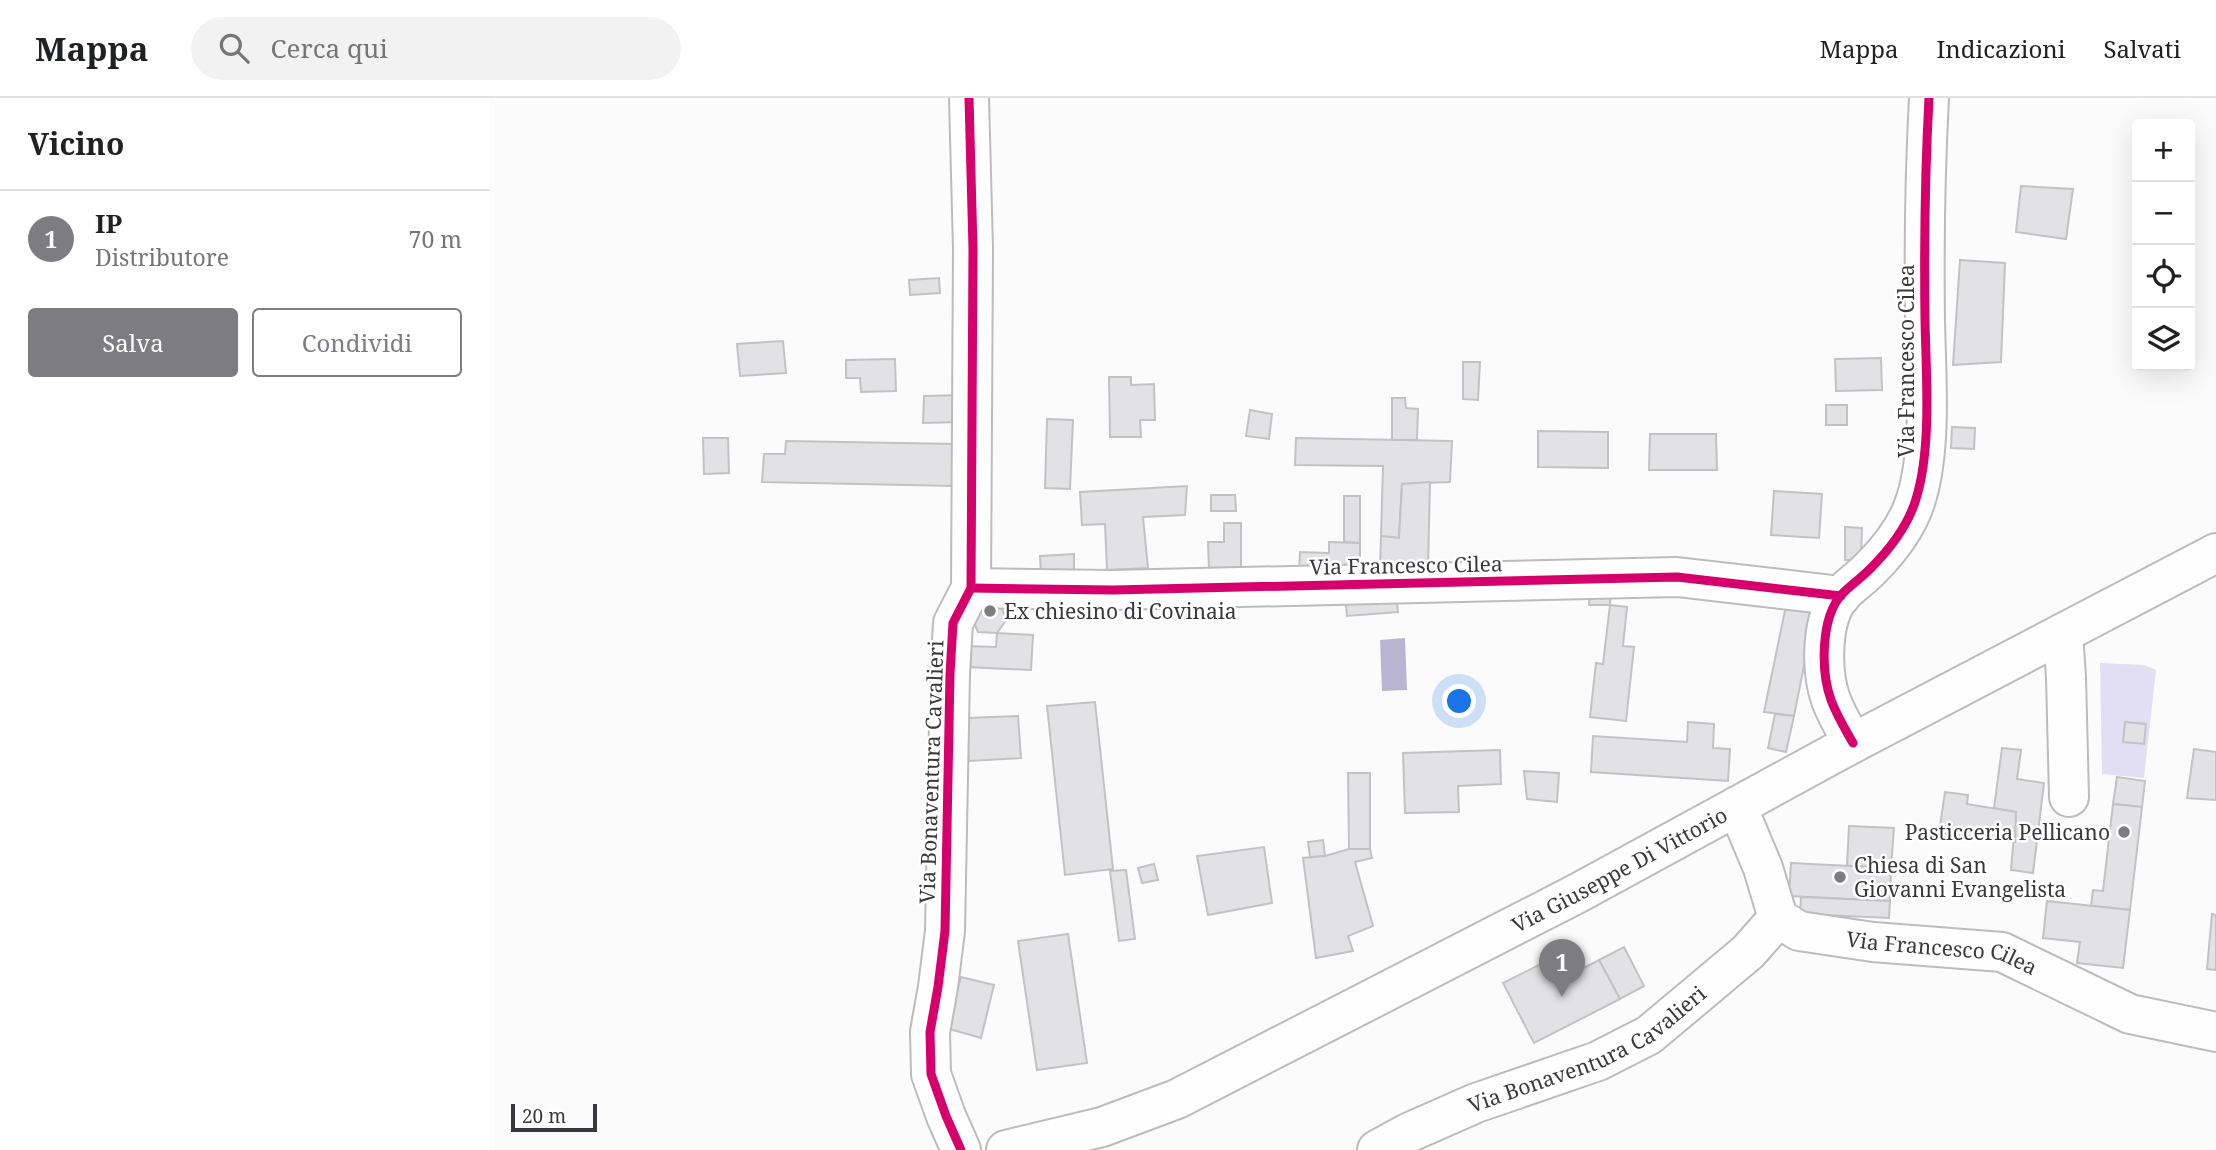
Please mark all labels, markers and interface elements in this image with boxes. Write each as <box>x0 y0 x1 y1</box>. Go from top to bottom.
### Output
search box <box>191 17 681 80</box>
text: Mappa <box>35 26 149 71</box>
icon: search <box>215 29 253 67</box>
text: Cerca qui <box>271 30 388 66</box>
text: Mappa <box>1819 32 1898 65</box>
text: Indicazioni <box>1936 32 2065 65</box>
text: Salvati <box>2103 32 2181 65</box>
map controls <box>2132 119 2195 371</box>
button: + <box>2132 119 2195 182</box>
text: Vicino <box>28 123 124 164</box>
button: − <box>2132 182 2195 245</box>
text: IP <box>95 205 122 241</box>
text: 1 <box>45 223 58 255</box>
text: 70 m <box>409 223 462 255</box>
text: Distributore <box>95 241 229 273</box>
button: locate <box>2132 245 2195 308</box>
street label: Via Francesco Cilea <box>1892 264 1920 458</box>
button: Salva <box>28 308 238 377</box>
button: Condividi <box>252 308 462 377</box>
button: layers <box>2132 308 2195 371</box>
street label: Via Francesco Cilea <box>1309 549 1503 581</box>
place label: Ex chiesino di Covinaia <box>1004 597 1237 625</box>
marker: Ex chiesino di Covinaia <box>982 603 998 619</box>
street label: Via Bonaventura Cavalieri <box>912 640 950 904</box>
your location <box>1442 684 1476 718</box>
street label: Via Giuseppe Di Vittorio <box>1507 800 1732 939</box>
place label: Pasticceria Pellicano <box>1905 818 2110 846</box>
marker: Pasticceria Pellicano <box>2116 824 2132 840</box>
place label: Chiesa di San Giovanni Evangelista <box>1854 851 2066 903</box>
marker: Chiesa di San Giovanni Evangelista <box>1832 869 1848 885</box>
street label: Via Francesco Cilea <box>1844 924 2042 981</box>
pin: 1 <box>1539 939 1585 997</box>
street label: Via Bonaventura Cavalieri <box>1463 979 1712 1119</box>
scale bar <box>511 1101 597 1133</box>
text: 20 m <box>522 1103 566 1129</box>

